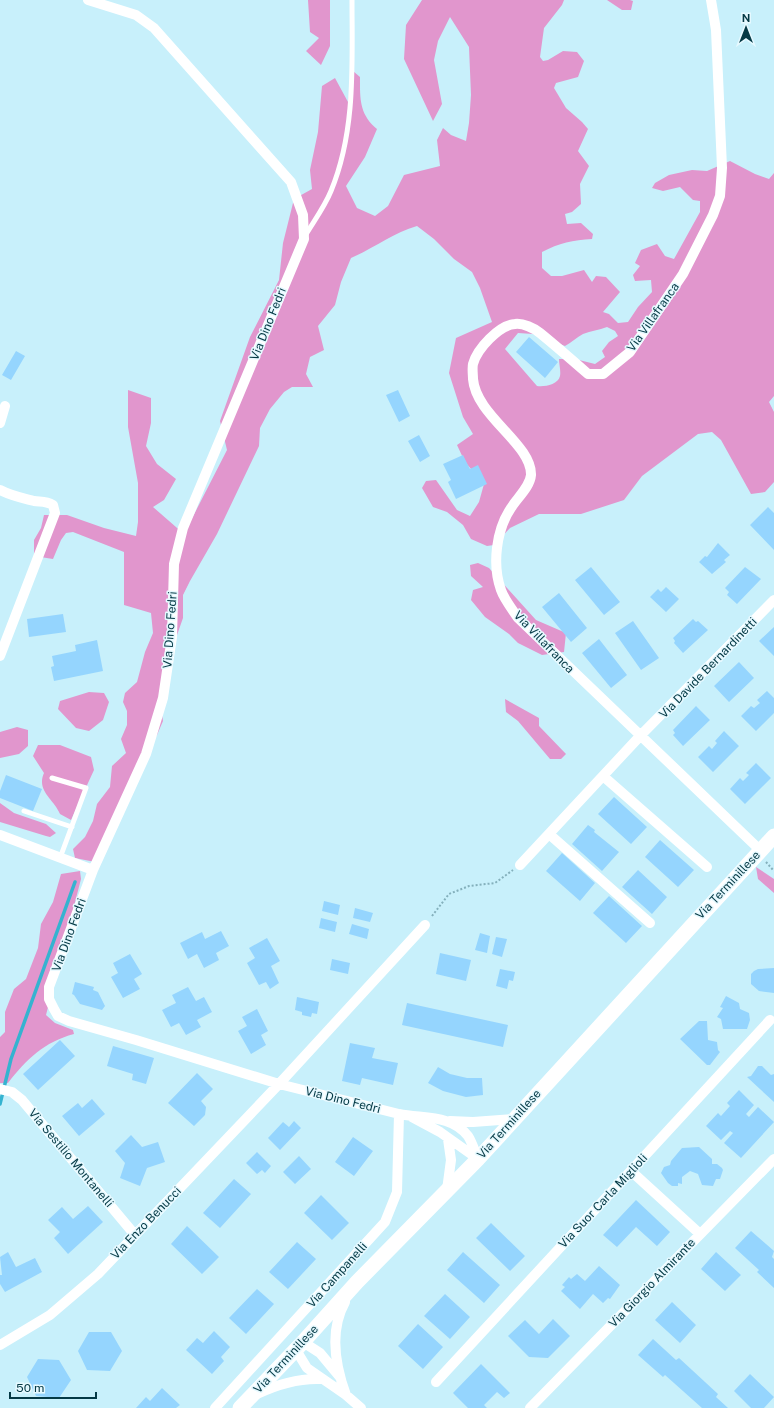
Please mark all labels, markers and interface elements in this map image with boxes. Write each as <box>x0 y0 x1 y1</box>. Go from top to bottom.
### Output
north arrow <box>726 8 766 48</box>
text: N <box>742 12 750 24</box>
street label: Via Villafranca <box>624 280 682 354</box>
street label: Via Dino Fedri <box>247 286 289 362</box>
street label: Via Dino Fedri <box>160 591 180 669</box>
street label: Via Villafranca <box>511 608 577 676</box>
street label: Via Davide Bernardinetti <box>656 615 760 721</box>
street label: Via Terminillese <box>693 848 763 922</box>
street label: Via Dino Fedri <box>49 896 89 974</box>
street label: Via Dino Fedri <box>304 1084 382 1116</box>
street label: Via Terminillese <box>474 1086 544 1161</box>
street label: Via Sestilio Montanelli <box>26 1106 116 1210</box>
street label: Via Suor Carla Miglioli <box>556 1151 650 1251</box>
street label: Via Enzo Benucci <box>108 1184 184 1262</box>
street label: Via Giorgio Almirante <box>606 1235 698 1330</box>
street label: Via Campanelli <box>304 1239 370 1311</box>
street label: Via Terminillese <box>251 1322 321 1396</box>
scale bar <box>10 1374 96 1400</box>
text: 50 m <box>16 1381 44 1395</box>

